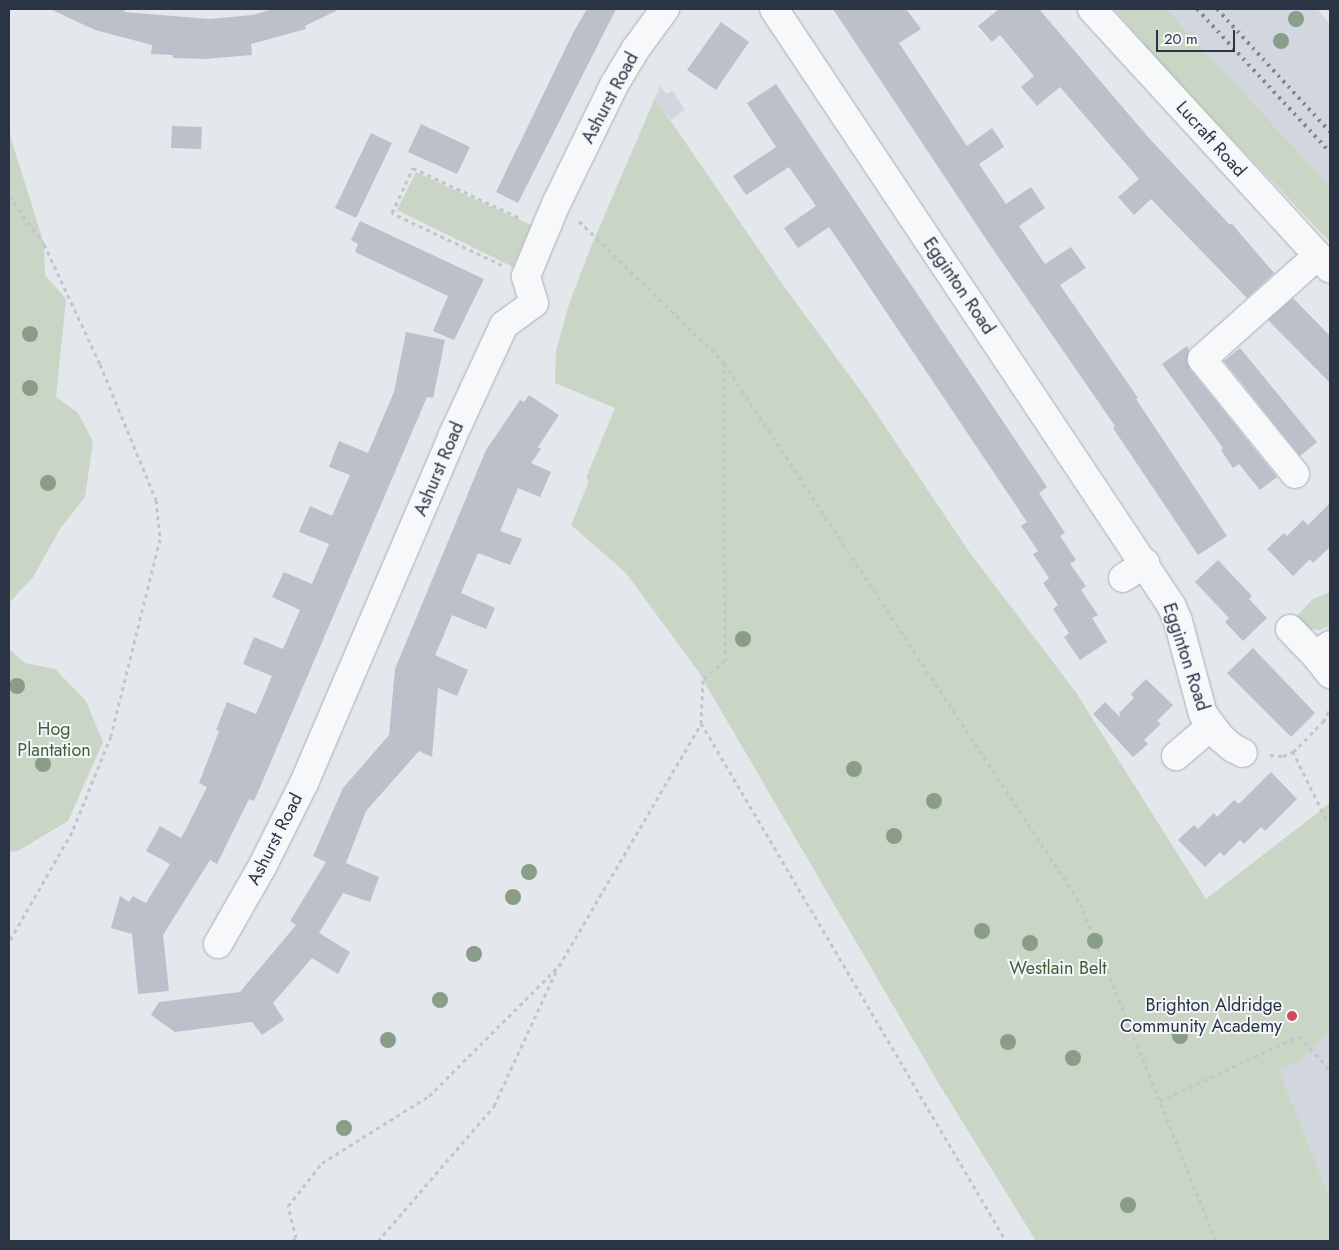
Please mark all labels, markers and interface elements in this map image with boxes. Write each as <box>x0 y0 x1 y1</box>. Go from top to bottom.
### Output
scale bar <box>1159 20 1238 52</box>
text: 20 m <box>1164 28 1198 50</box>
street label: Ashurst Road <box>577 49 643 147</box>
street label: Lucraft Road <box>1171 97 1251 181</box>
street label: Egginton Road <box>919 233 999 339</box>
street label: Ashurst Road <box>410 419 468 519</box>
street label: Egginton Road <box>1158 600 1214 714</box>
park label: Hog Plantation <box>17 719 91 762</box>
street label: Ashurst Road <box>243 790 307 888</box>
park label: Westlain Belt <box>1009 957 1107 979</box>
place label: Brighton Aldridge Community Academy <box>1120 995 1282 1038</box>
marker: Brighton Aldridge Community Academy <box>1286 1010 1298 1022</box>

